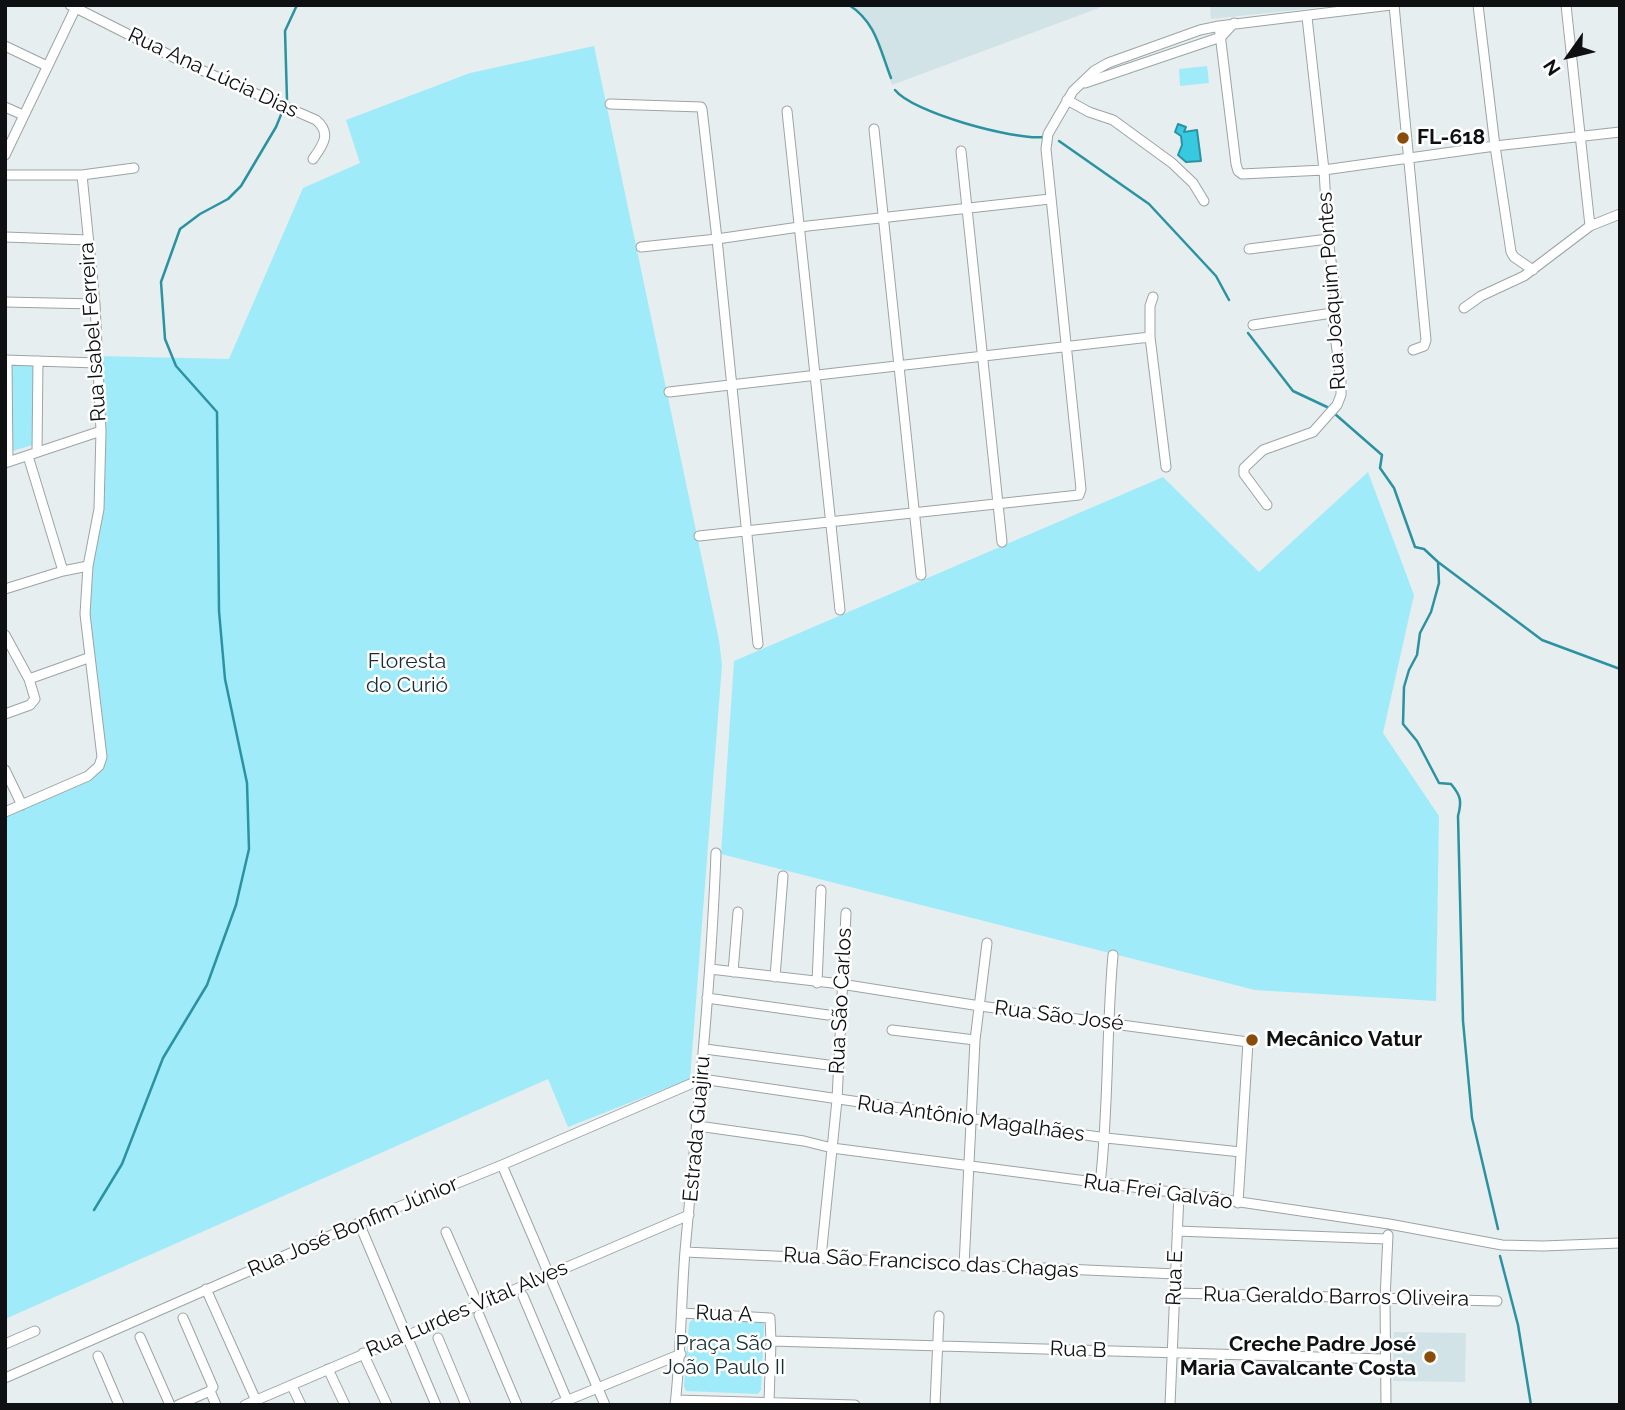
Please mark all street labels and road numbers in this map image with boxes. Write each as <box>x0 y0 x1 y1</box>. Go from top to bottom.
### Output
street label: Rua Ana Lúcia Dias <box>124 23 302 123</box>
street label: Rua Joaquim Pontes <box>1313 191 1351 391</box>
street label: Rua Isabel Ferreira <box>74 241 112 423</box>
street label: Rua São Carlos <box>825 927 857 1075</box>
street label: Rua São José <box>993 996 1125 1036</box>
street label: Estrada Guajiru <box>678 1055 716 1203</box>
street label: Rua Antônio Magalhães <box>856 1091 1086 1147</box>
street label: Rua Frei Galvão <box>1082 1169 1234 1215</box>
street label: Rua José Bonfim Júnior <box>244 1171 462 1283</box>
street label: Rua São Francisco das Chagas <box>783 1243 1079 1283</box>
street label: Rua E <box>1161 1250 1189 1306</box>
street label: Rua Lurdes Vítal Alves <box>362 1255 572 1363</box>
street label: Rua Geraldo Barros Oliveira <box>1203 1282 1469 1312</box>
street label: Rua A <box>695 1300 753 1328</box>
street label: Rua B <box>1049 1336 1107 1364</box>

